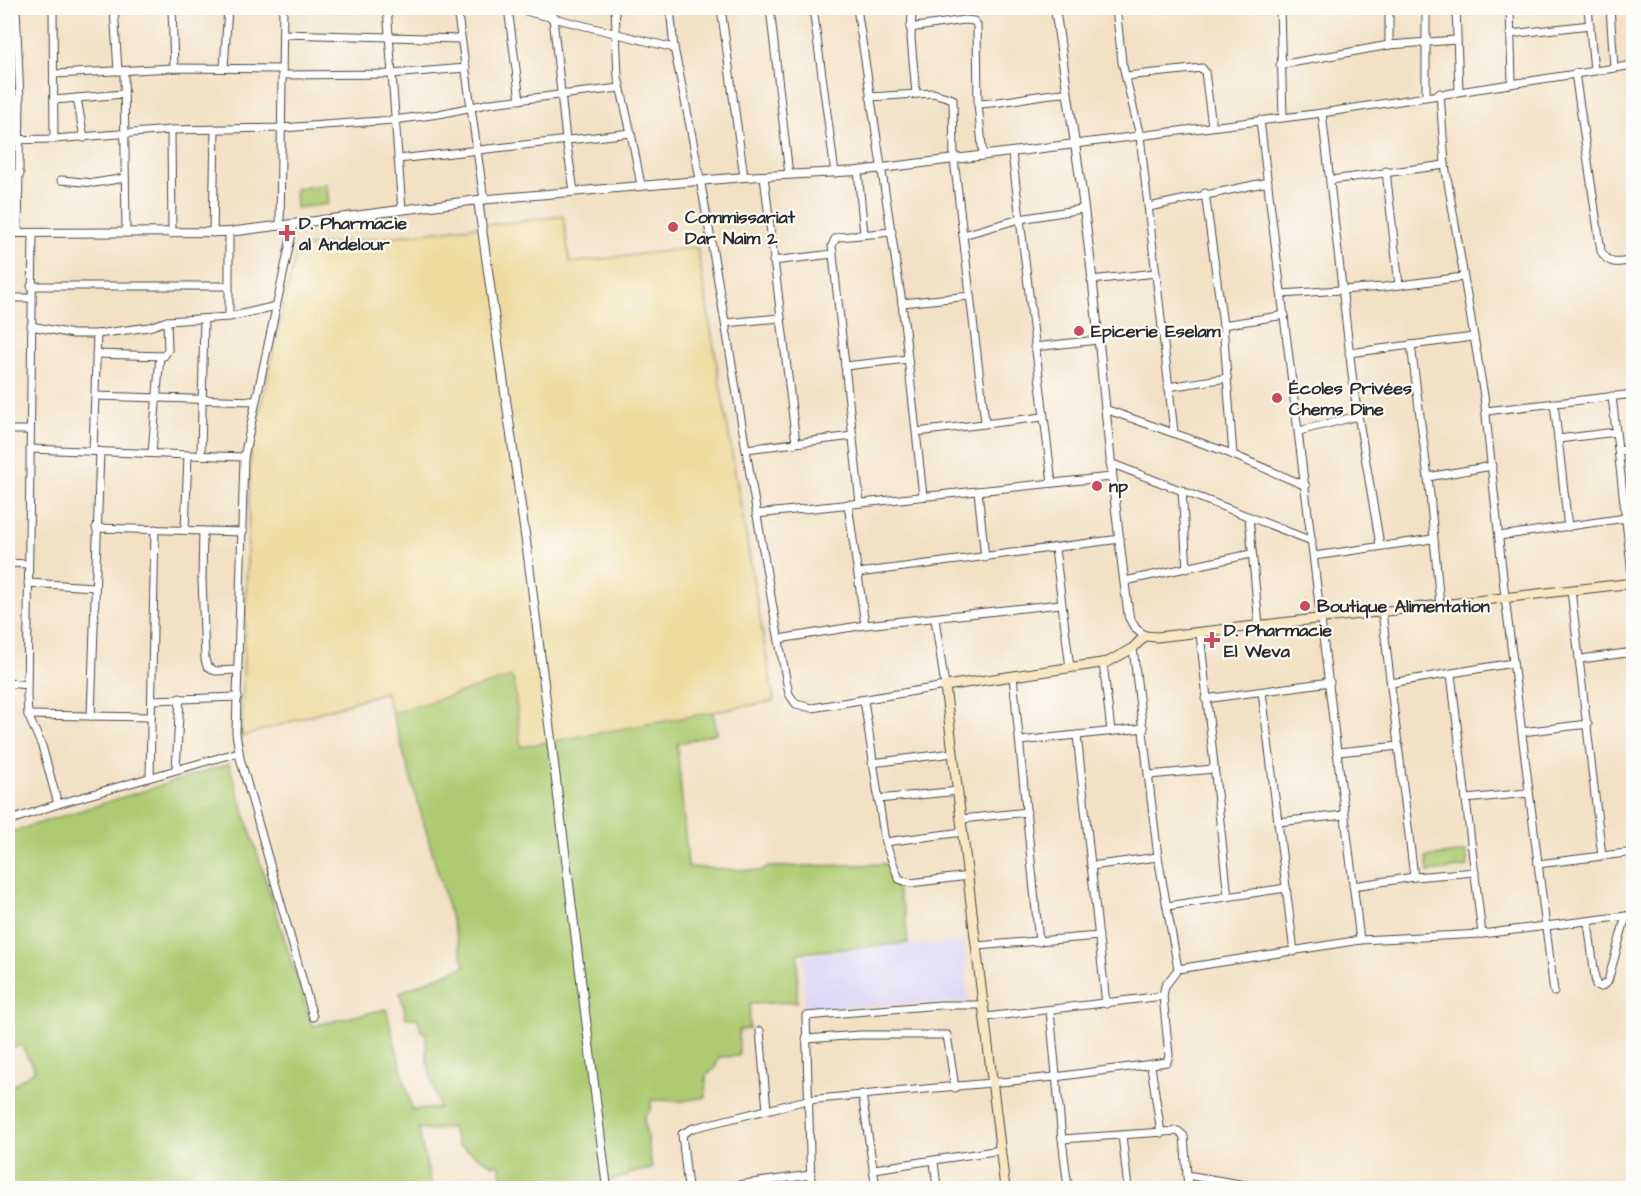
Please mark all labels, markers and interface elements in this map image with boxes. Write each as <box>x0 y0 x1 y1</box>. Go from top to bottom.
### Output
place label: Commissariat Dar Naim 2 <box>685 205 796 251</box>
place label: D. Pharmacie al Andelour <box>298 211 407 257</box>
marker: Commissariat Dar Naim 2 <box>666 220 680 234</box>
marker: D. Pharmacie al Andelour <box>280 226 294 240</box>
place label: Epicerie Eselam <box>1091 319 1222 344</box>
marker: Epicerie Eselam <box>1072 324 1086 338</box>
place label: Écoles Privées Chems Dine <box>1289 376 1412 422</box>
marker: Écoles Privées Chems Dine <box>1270 391 1284 405</box>
place label: np <box>1109 474 1128 499</box>
marker: np <box>1090 479 1104 493</box>
place label: Boutique Alimentation <box>1317 594 1490 619</box>
marker: Boutique Alimentation <box>1298 599 1312 613</box>
place label: D. Pharmacie El Weva <box>1224 618 1332 664</box>
marker: D. Pharmacie El Weva <box>1205 633 1219 647</box>

